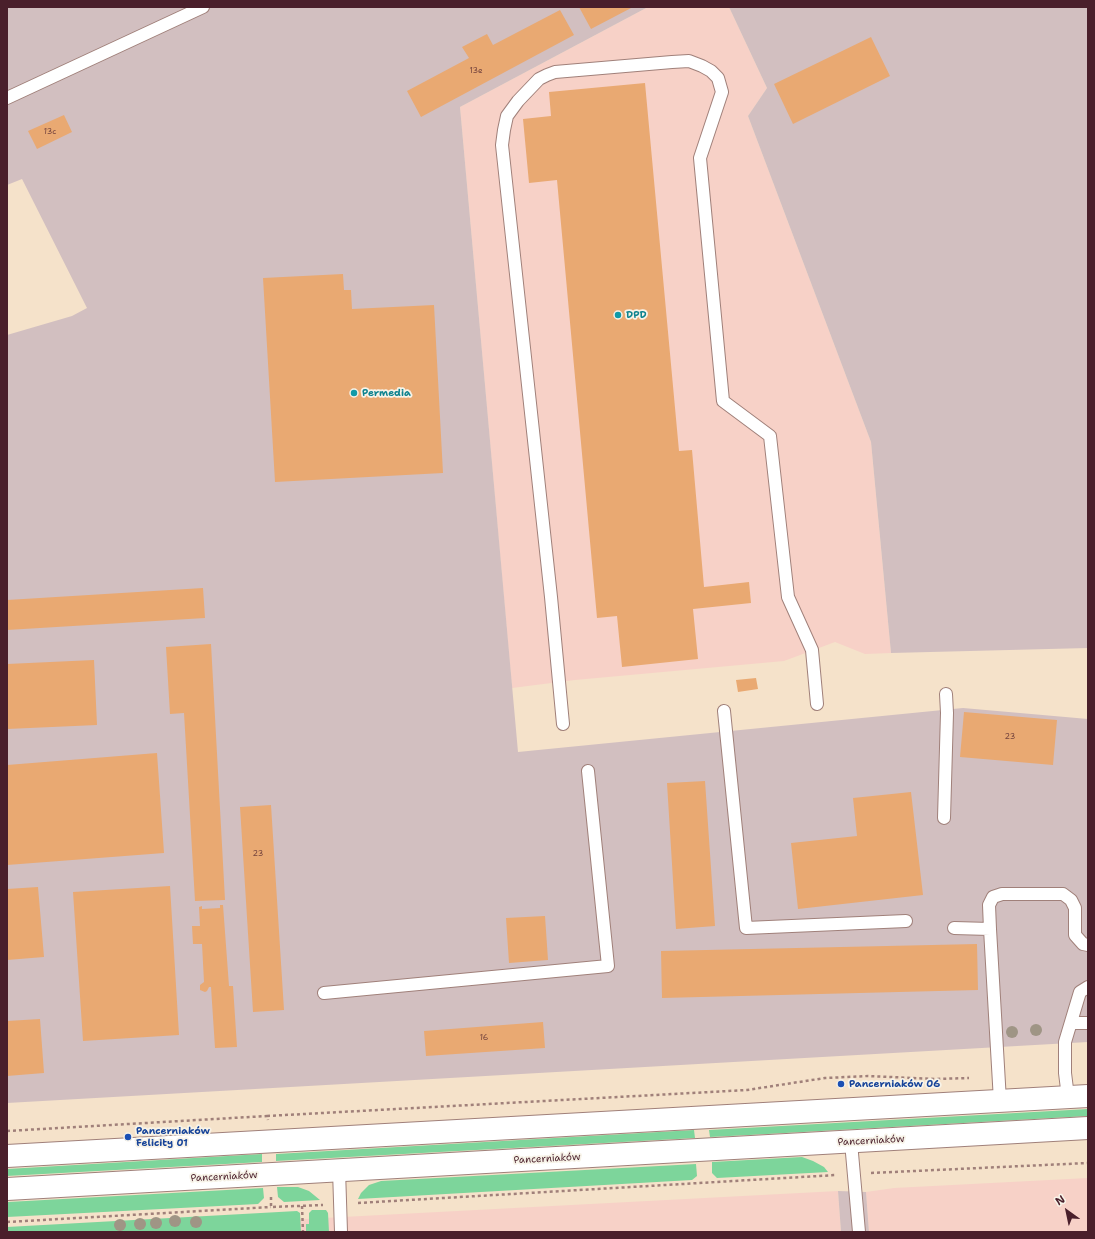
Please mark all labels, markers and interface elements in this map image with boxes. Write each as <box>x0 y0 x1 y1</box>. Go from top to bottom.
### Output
house number: 13e <box>470 66 482 76</box>
house number: 13c <box>44 127 56 137</box>
place label: DPD <box>626 309 646 321</box>
marker: DPD <box>613 310 623 320</box>
place label: Permedia <box>362 387 411 399</box>
marker: Permedia <box>349 388 359 398</box>
house number: 23 <box>1005 732 1015 742</box>
house number: 23 <box>253 849 263 859</box>
house number: 16 <box>480 1033 488 1043</box>
place label: Pancerniaków 06 <box>849 1078 940 1090</box>
marker: Pancerniaków 06 <box>836 1079 846 1089</box>
place label: Pancerniaków Felicity 01 <box>136 1125 210 1148</box>
marker: Pancerniaków Felicity 01 <box>123 1132 133 1142</box>
street label: Pancerniaków <box>837 1133 905 1149</box>
street label: Pancerniaków <box>513 1151 581 1167</box>
street label: Pancerniaków <box>190 1169 258 1185</box>
north arrow <box>1047 1191 1087 1231</box>
text: N <box>1052 1192 1068 1209</box>

